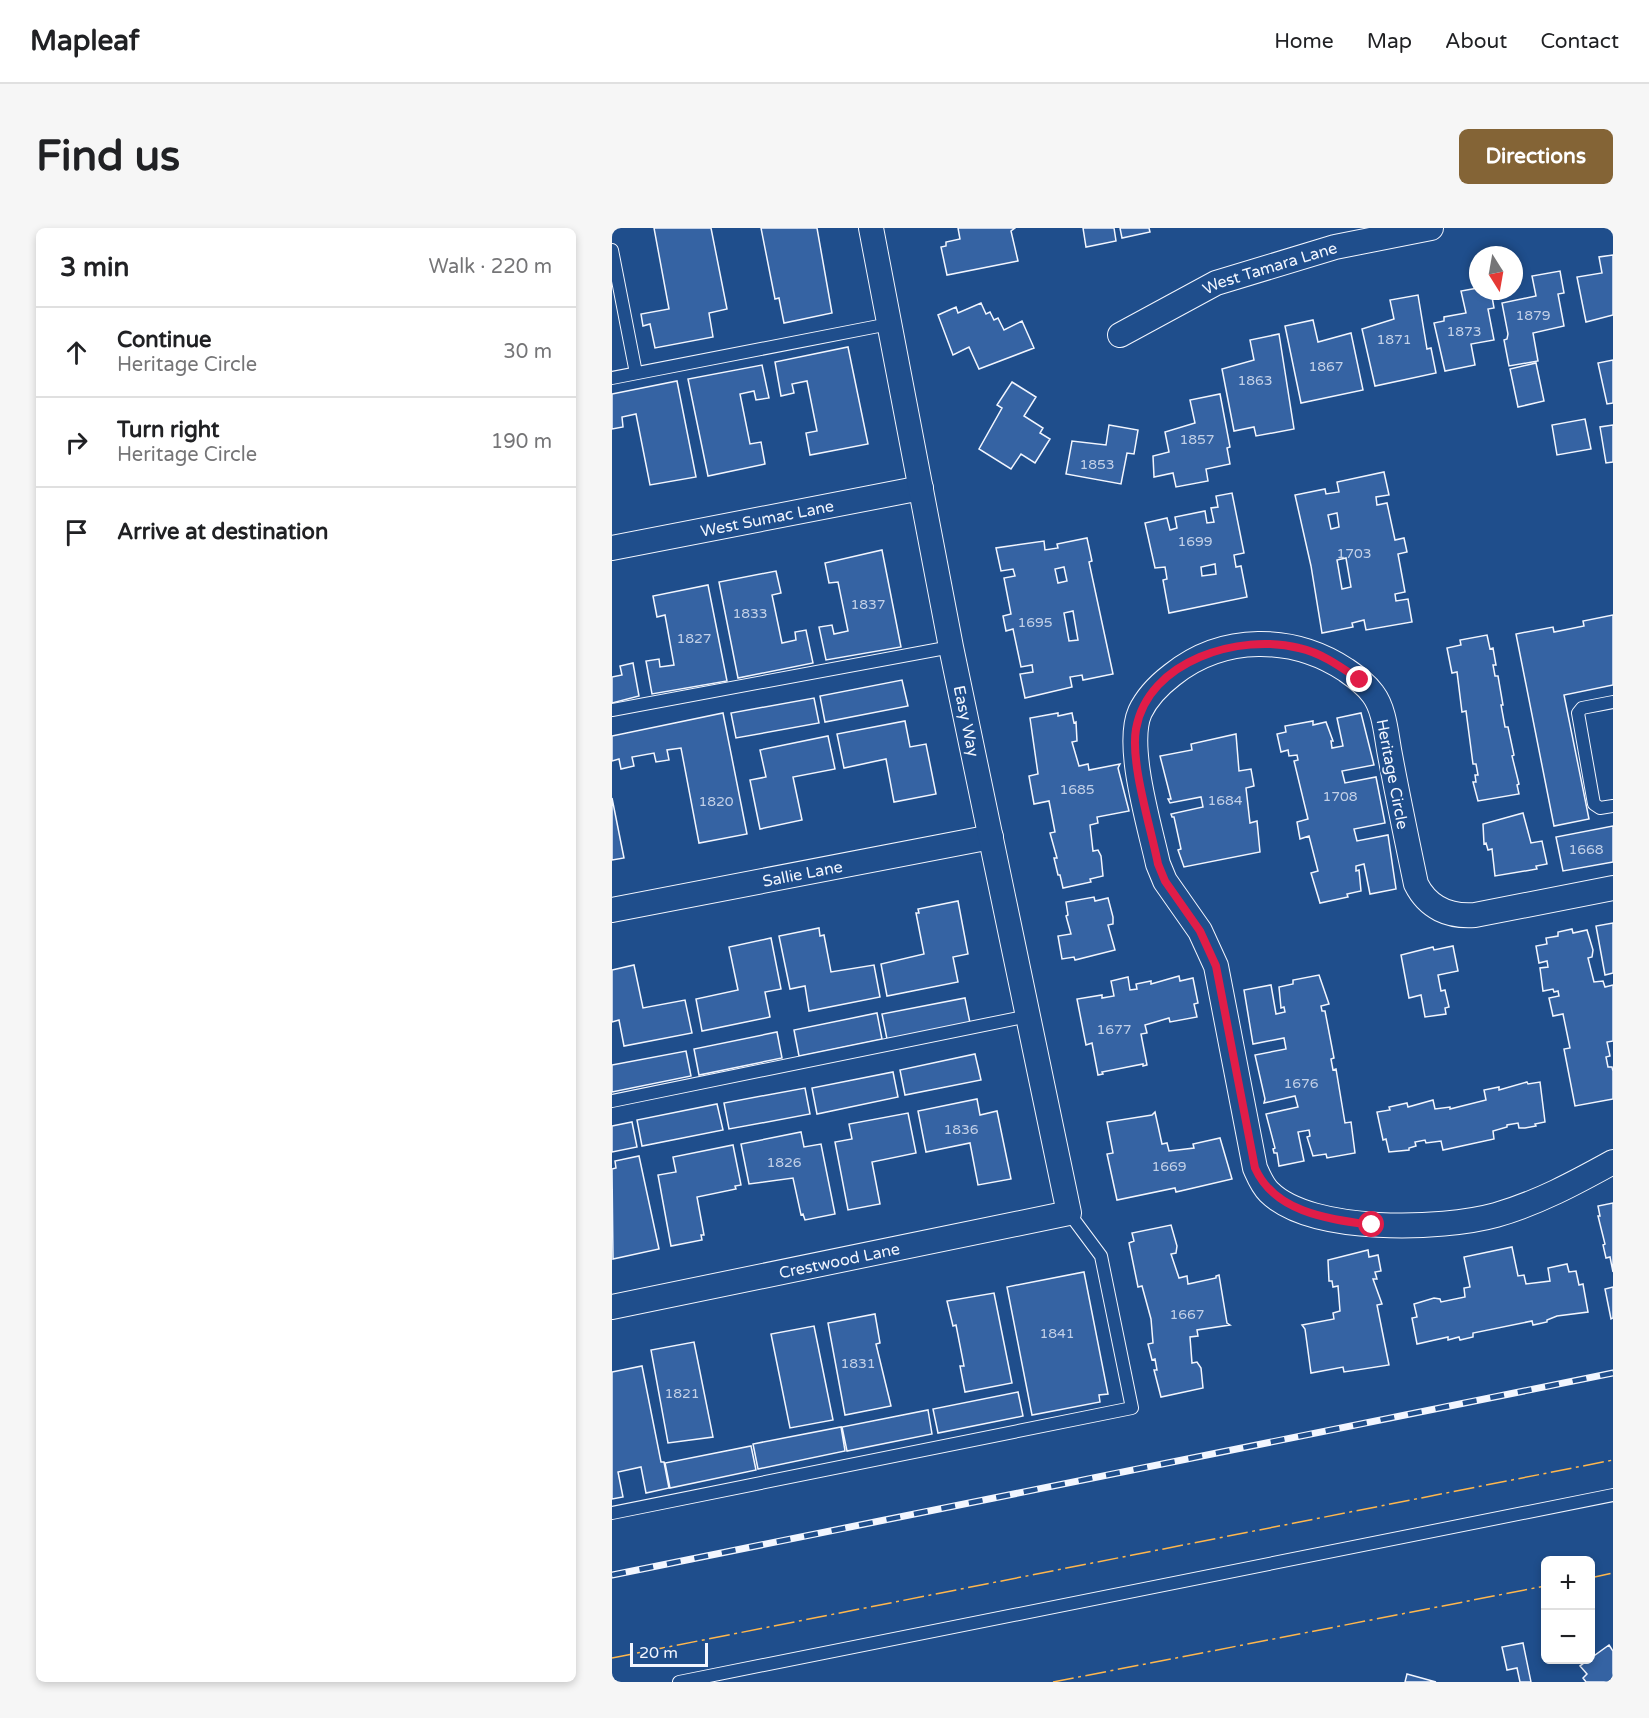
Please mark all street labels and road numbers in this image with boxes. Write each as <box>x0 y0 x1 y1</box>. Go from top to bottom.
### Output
street label: West Tamara Lane <box>1199 238 1340 299</box>
street label: West Sumac Lane <box>699 496 836 542</box>
street label: Easy Way <box>949 684 983 759</box>
street label: Heritage Circle <box>1372 717 1413 831</box>
street label: Sallie Lane <box>761 857 844 892</box>
street label: Crestwood Lane <box>777 1239 902 1283</box>

